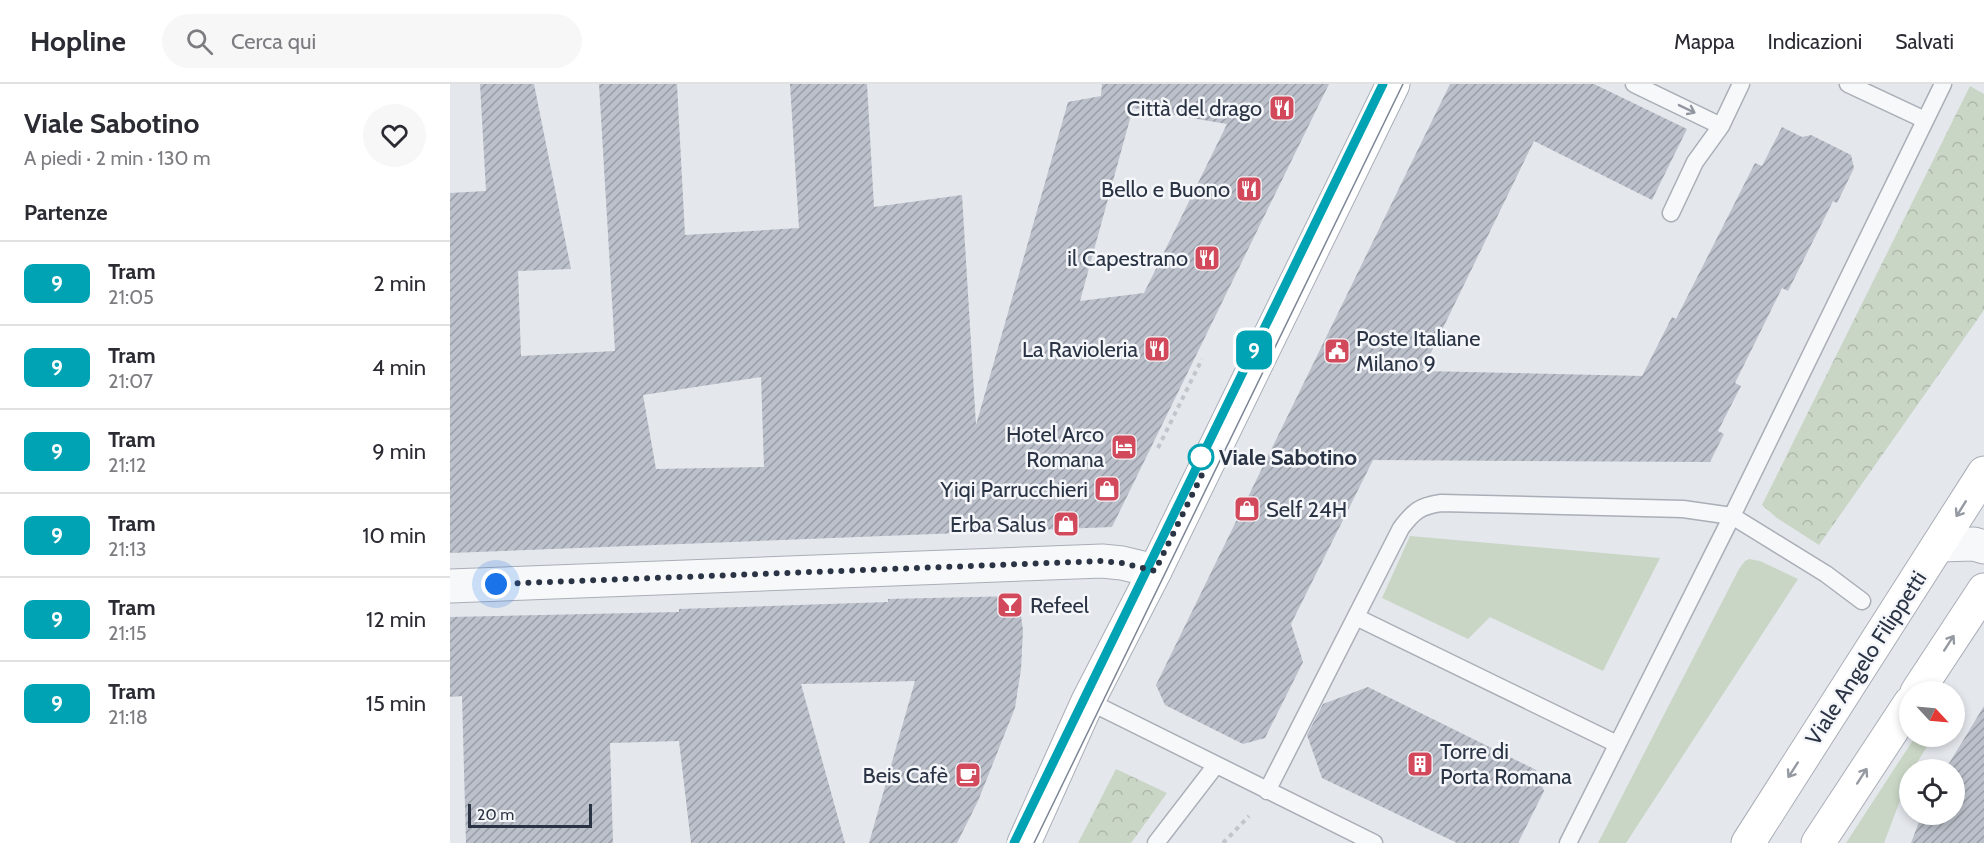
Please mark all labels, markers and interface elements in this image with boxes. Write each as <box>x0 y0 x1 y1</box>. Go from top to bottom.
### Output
search box <box>162 14 582 68</box>
text: Hopline <box>30 24 126 58</box>
icon: search <box>183 25 216 58</box>
text: Cerca qui <box>231 28 316 55</box>
text: Mappa <box>1674 29 1735 54</box>
text: Indicazioni <box>1768 29 1862 54</box>
text: Salvati <box>1895 29 1954 54</box>
restaurant icon: Città del drago <box>1267 93 1297 123</box>
place label: Città del drago <box>1127 95 1262 122</box>
button: heart <box>363 104 426 167</box>
one-way arrow <box>1677 104 1695 116</box>
text: Viale Sabotino <box>24 106 200 140</box>
text: A piedi · 2 min · 130 m <box>24 146 211 170</box>
restaurant icon: Bello e Buono <box>1234 174 1264 204</box>
place label: Bello e Buono <box>1101 176 1230 203</box>
text: Partenze <box>24 199 108 226</box>
restaurant icon: il Capestrano <box>1192 243 1222 273</box>
place label: il Capestrano <box>1067 245 1188 272</box>
text: Tram <box>108 258 156 285</box>
text: 2 min <box>373 270 426 297</box>
text: 9 <box>51 271 63 296</box>
text: 21:05 <box>108 285 154 309</box>
place label: Poste Italiane Milano 9 <box>1356 325 1480 377</box>
line badge: 9 <box>1234 330 1274 370</box>
restaurant icon: La Ravioleria <box>1142 334 1172 364</box>
place label: La Ravioleria <box>1022 336 1138 363</box>
public building icon: Poste Italiane Milano 9 <box>1322 336 1352 366</box>
text: 9 <box>1248 338 1260 363</box>
text: Tram <box>108 342 156 369</box>
text: 4 min <box>372 354 426 381</box>
text: 9 <box>51 355 63 380</box>
text: 21:07 <box>108 369 153 393</box>
place label: Hotel Arco Romana <box>1006 421 1104 473</box>
text: Tram <box>108 426 156 453</box>
hotel icon: Hotel Arco Romana <box>1109 432 1139 462</box>
text: 9 min <box>372 438 426 465</box>
text: 9 <box>51 439 63 464</box>
marker: Viale Sabotino <box>1188 444 1214 470</box>
place label: Viale Sabotino <box>1219 444 1357 471</box>
text: 21:12 <box>108 453 146 477</box>
shop icon: Yiqi Parrucchieri <box>1092 474 1122 504</box>
place label: Yiqi Parrucchieri <box>940 476 1088 503</box>
shop icon: Self 24H <box>1232 494 1262 524</box>
place label: Self 24H <box>1266 496 1347 523</box>
one-way arrow <box>1955 500 1967 517</box>
shop icon: Erba Salus <box>1051 509 1081 539</box>
text: Tram <box>108 510 156 537</box>
place label: Erba Salus <box>950 511 1046 538</box>
text: 10 min <box>362 522 426 549</box>
text: 9 <box>51 523 63 548</box>
text: 21:13 <box>108 537 147 561</box>
street label: Viale Angelo Filippetti <box>1800 566 1932 750</box>
your location <box>481 569 511 599</box>
bar icon: Refeel <box>995 590 1025 620</box>
place label: Refeel <box>1030 592 1090 619</box>
text: Tram <box>108 594 156 621</box>
text: 12 min <box>366 606 426 633</box>
text: 9 <box>51 607 63 632</box>
text: 21:15 <box>108 621 147 645</box>
one-way arrow <box>1943 634 1956 651</box>
text: Tram <box>108 678 156 705</box>
north arrow <box>1899 681 1965 747</box>
map controls <box>1899 681 1965 825</box>
text: 15 min <box>366 690 426 717</box>
text: 9 <box>51 691 63 716</box>
text: 21:18 <box>108 705 148 729</box>
place label: Torre di Porta Romana <box>1440 738 1572 790</box>
building icon: Torre di Porta Romana <box>1405 749 1435 779</box>
button: locate <box>1899 759 1965 825</box>
cafe icon: Beis Cafè <box>953 760 983 790</box>
one-way arrow <box>1787 761 1799 778</box>
place label: Beis Cafè <box>863 762 948 789</box>
one-way arrow <box>1855 768 1868 785</box>
scale bar <box>468 801 592 828</box>
text: 20 m <box>477 805 514 824</box>

